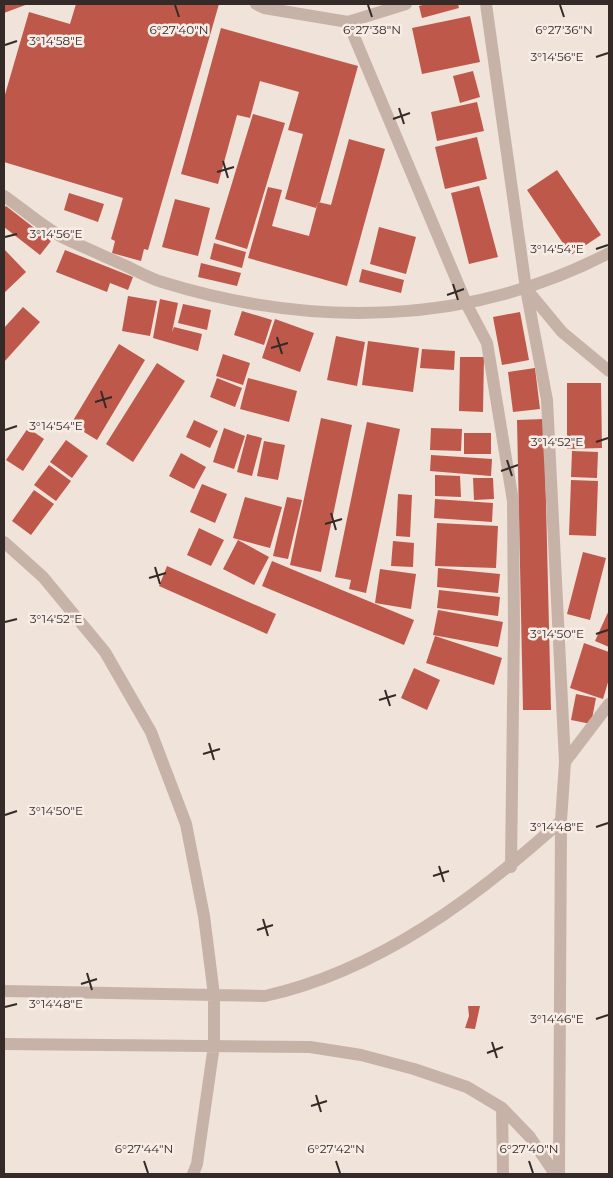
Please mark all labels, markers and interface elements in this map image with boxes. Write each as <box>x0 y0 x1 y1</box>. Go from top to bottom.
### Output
text: 6°27'40"N <box>150 22 208 37</box>
text: 6°27'38"N <box>343 22 401 37</box>
text: 6°27'36"N <box>535 22 593 37</box>
text: 3°14'58"E <box>29 33 83 48</box>
text: 3°14'56"E <box>530 49 584 64</box>
text: 3°14'56"E <box>29 226 83 241</box>
text: 3°14'54"E <box>530 241 584 256</box>
text: 3°14'54"E <box>29 418 83 433</box>
text: 3°14'52"E <box>531 434 583 449</box>
text: 3°14'52"E <box>30 611 82 626</box>
text: 3°14'50"E <box>530 626 584 641</box>
text: 3°14'50"E <box>29 803 83 818</box>
text: 3°14'48"E <box>530 819 584 834</box>
text: 3°14'48"E <box>29 996 83 1011</box>
text: 3°14'46"E <box>530 1011 584 1026</box>
text: 6°27'44"N <box>115 1141 173 1156</box>
text: 6°27'42"N <box>307 1141 365 1156</box>
text: 6°27'40"N <box>500 1141 558 1156</box>

